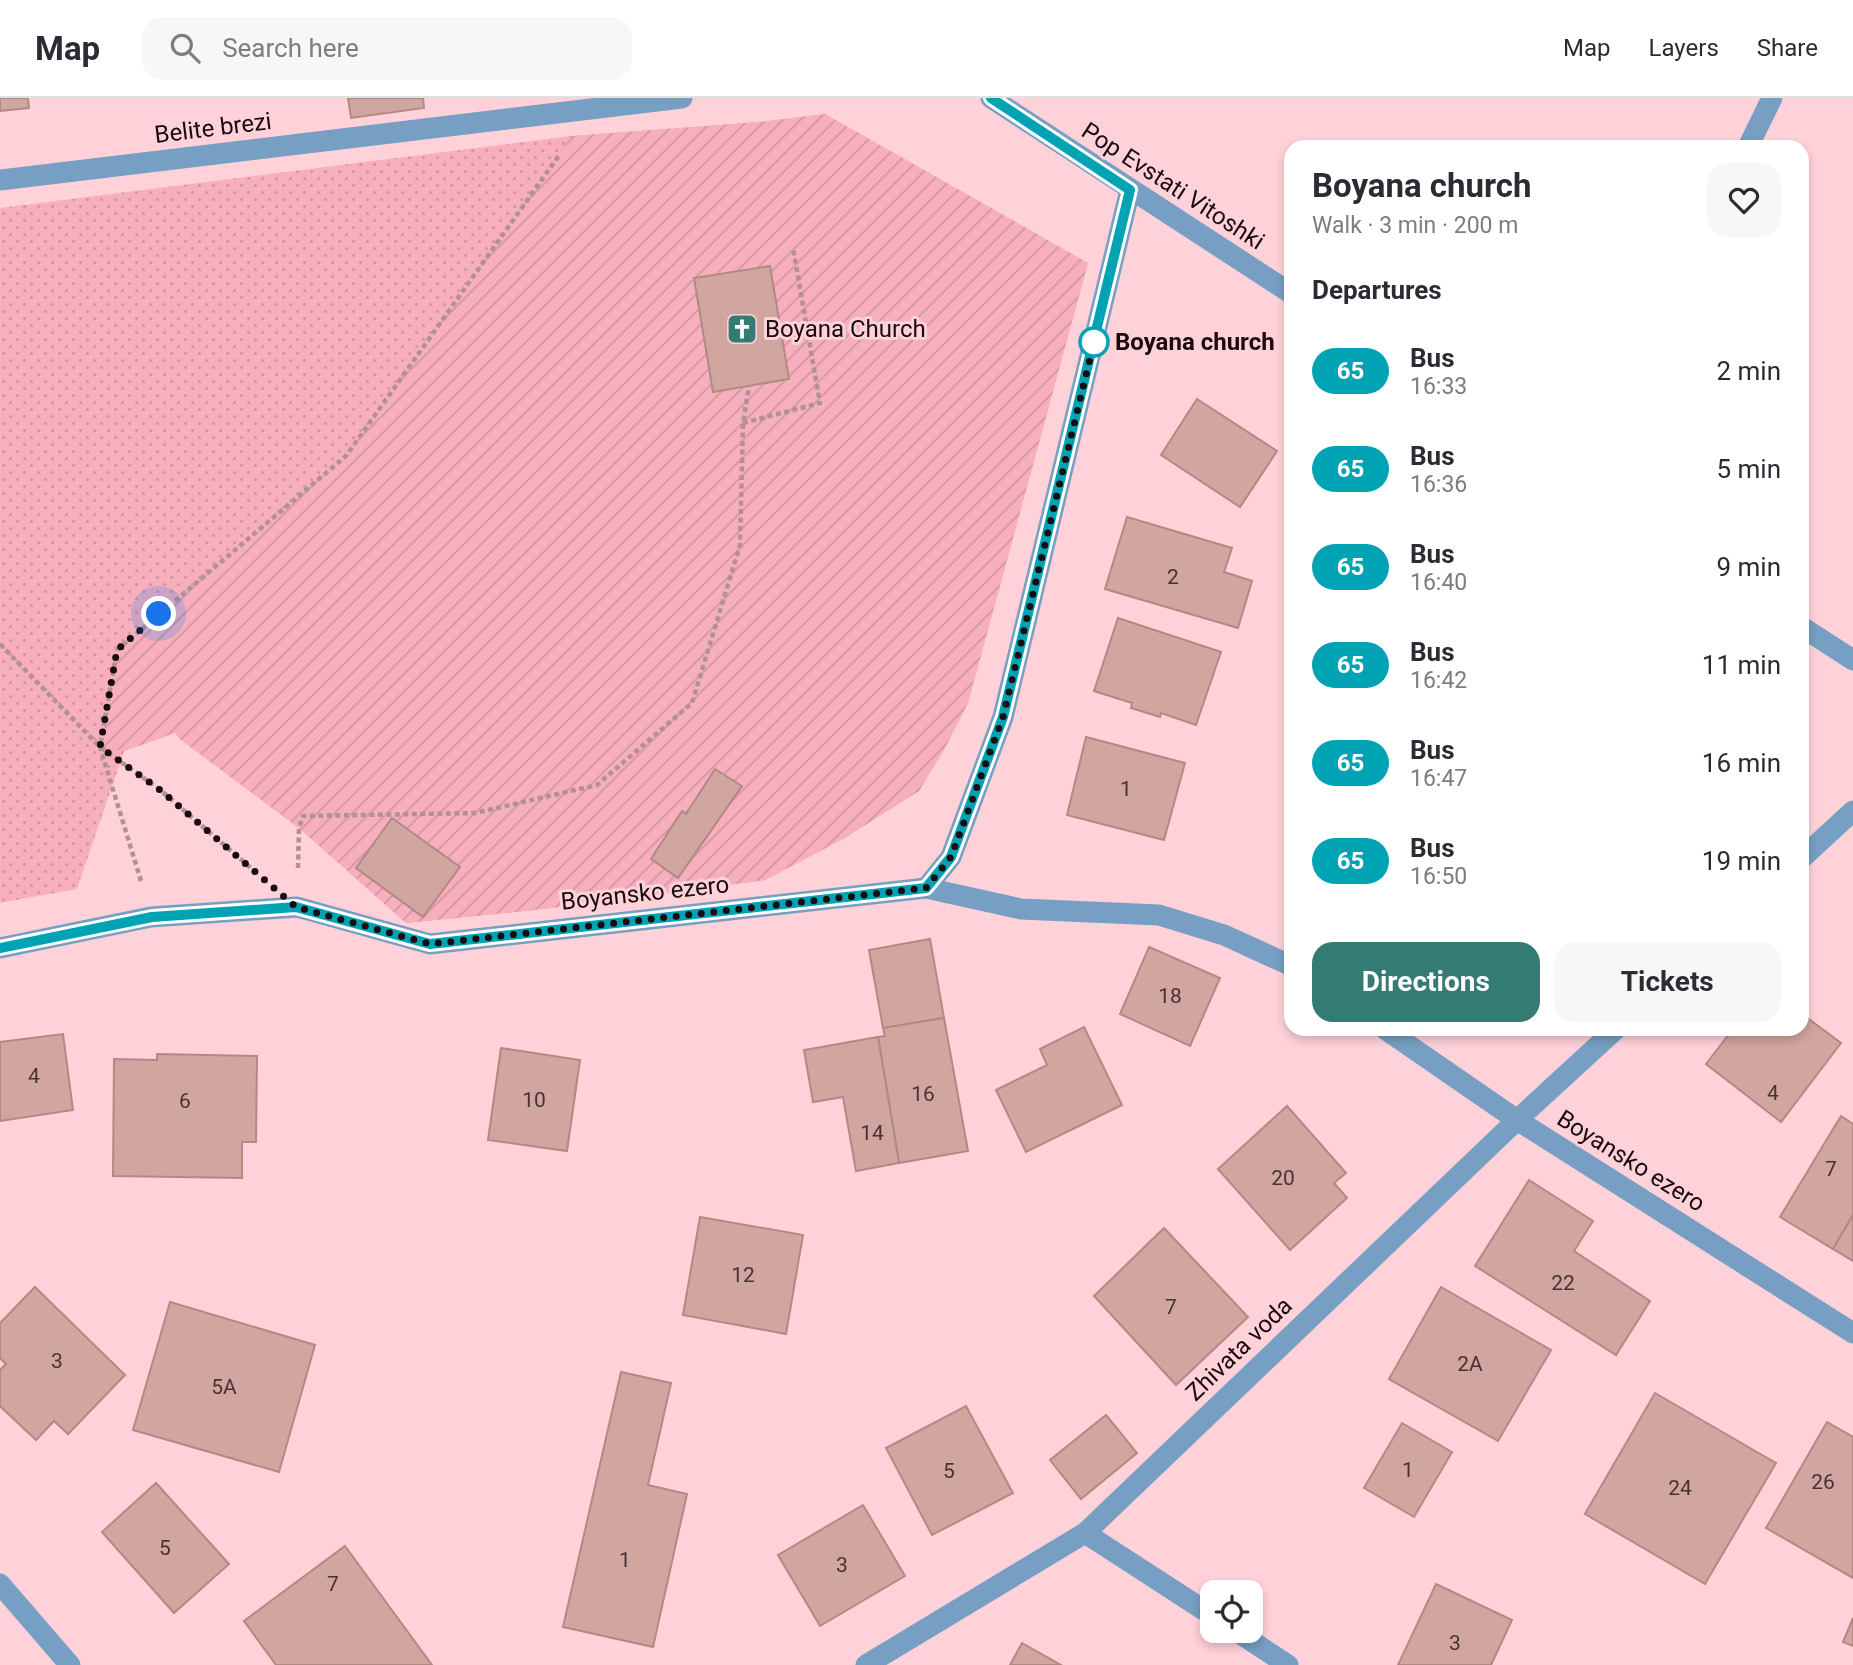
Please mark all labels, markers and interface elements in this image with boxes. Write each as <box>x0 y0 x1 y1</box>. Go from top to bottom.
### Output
search box <box>142 17 632 80</box>
text: Map <box>35 29 100 68</box>
icon: search <box>166 29 204 67</box>
text: Search here <box>222 33 359 63</box>
text: Map <box>1563 34 1611 62</box>
text: Layers <box>1649 34 1719 62</box>
text: Share <box>1757 34 1818 62</box>
street label: Belite brezi <box>153 107 273 149</box>
street label: Pop Evstati Vitoshki <box>1076 117 1270 255</box>
button: heart <box>1707 163 1781 237</box>
text: Boyana church <box>1312 166 1531 205</box>
text: Walk · 3 min · 200 m <box>1312 212 1518 239</box>
text: Departures <box>1312 275 1442 305</box>
church icon: Boyana Church <box>725 312 759 346</box>
place label: Boyana Church <box>765 315 926 343</box>
marker: Boyana church <box>1079 327 1109 357</box>
place label: Boyana church <box>1115 328 1275 356</box>
text: Bus <box>1410 343 1455 373</box>
text: 2 min <box>1716 356 1781 386</box>
text: 65 <box>1337 357 1364 385</box>
text: 16:33 <box>1410 373 1467 400</box>
text: Bus <box>1410 441 1455 471</box>
text: 5 min <box>1716 454 1781 484</box>
text: 65 <box>1337 455 1364 483</box>
text: 16:36 <box>1410 471 1467 498</box>
text: Bus <box>1410 539 1455 569</box>
text: 9 min <box>1716 552 1781 582</box>
text: 65 <box>1337 553 1364 581</box>
house number: 2 <box>1167 565 1179 589</box>
text: 16:40 <box>1410 569 1467 596</box>
your location <box>141 596 176 631</box>
text: Bus <box>1410 637 1455 667</box>
text: 11 min <box>1702 650 1781 680</box>
text: 65 <box>1337 651 1364 679</box>
text: 16:42 <box>1410 667 1467 694</box>
text: Bus <box>1410 735 1455 765</box>
text: 16 min <box>1702 748 1781 778</box>
text: 65 <box>1337 749 1364 777</box>
text: 16:47 <box>1410 765 1467 792</box>
house number: 1 <box>1120 777 1132 801</box>
text: Bus <box>1410 833 1455 863</box>
text: 19 min <box>1702 846 1781 876</box>
text: 65 <box>1337 847 1364 875</box>
text: 16:50 <box>1410 863 1467 890</box>
street label: Boyansko ezero <box>560 870 730 916</box>
button: Directions <box>1312 942 1540 1022</box>
button: Tickets <box>1554 942 1781 1022</box>
house number: 18 <box>1158 984 1182 1008</box>
house number: 4 <box>28 1064 40 1088</box>
house number: 4 <box>1767 1081 1779 1105</box>
house number: 16 <box>911 1082 935 1106</box>
house number: 10 <box>522 1088 546 1112</box>
house number: 6 <box>179 1089 191 1113</box>
street label: Boyansko ezero <box>1552 1104 1710 1218</box>
house number: 14 <box>860 1121 884 1145</box>
house number: 7 <box>1825 1157 1837 1181</box>
house number: 20 <box>1271 1166 1295 1190</box>
house number: 12 <box>731 1263 755 1287</box>
house number: 22 <box>1551 1271 1575 1295</box>
street label: Zhivata voda <box>1180 1292 1298 1406</box>
house number: 7 <box>1165 1295 1177 1319</box>
house number: 3 <box>51 1349 63 1373</box>
house number: 2А <box>1457 1352 1483 1376</box>
house number: 5А <box>211 1375 237 1399</box>
house number: 1 <box>1402 1458 1414 1482</box>
house number: 5 <box>943 1459 955 1483</box>
house number: 26 <box>1811 1470 1835 1494</box>
house number: 24 <box>1668 1476 1692 1500</box>
house number: 5 <box>159 1536 171 1560</box>
house number: 1 <box>619 1548 631 1572</box>
house number: 3 <box>836 1553 848 1577</box>
house number: 7 <box>327 1572 339 1596</box>
map controls <box>1200 1580 1263 1643</box>
button: locate <box>1200 1580 1263 1643</box>
house number: 3 <box>1449 1631 1461 1655</box>

